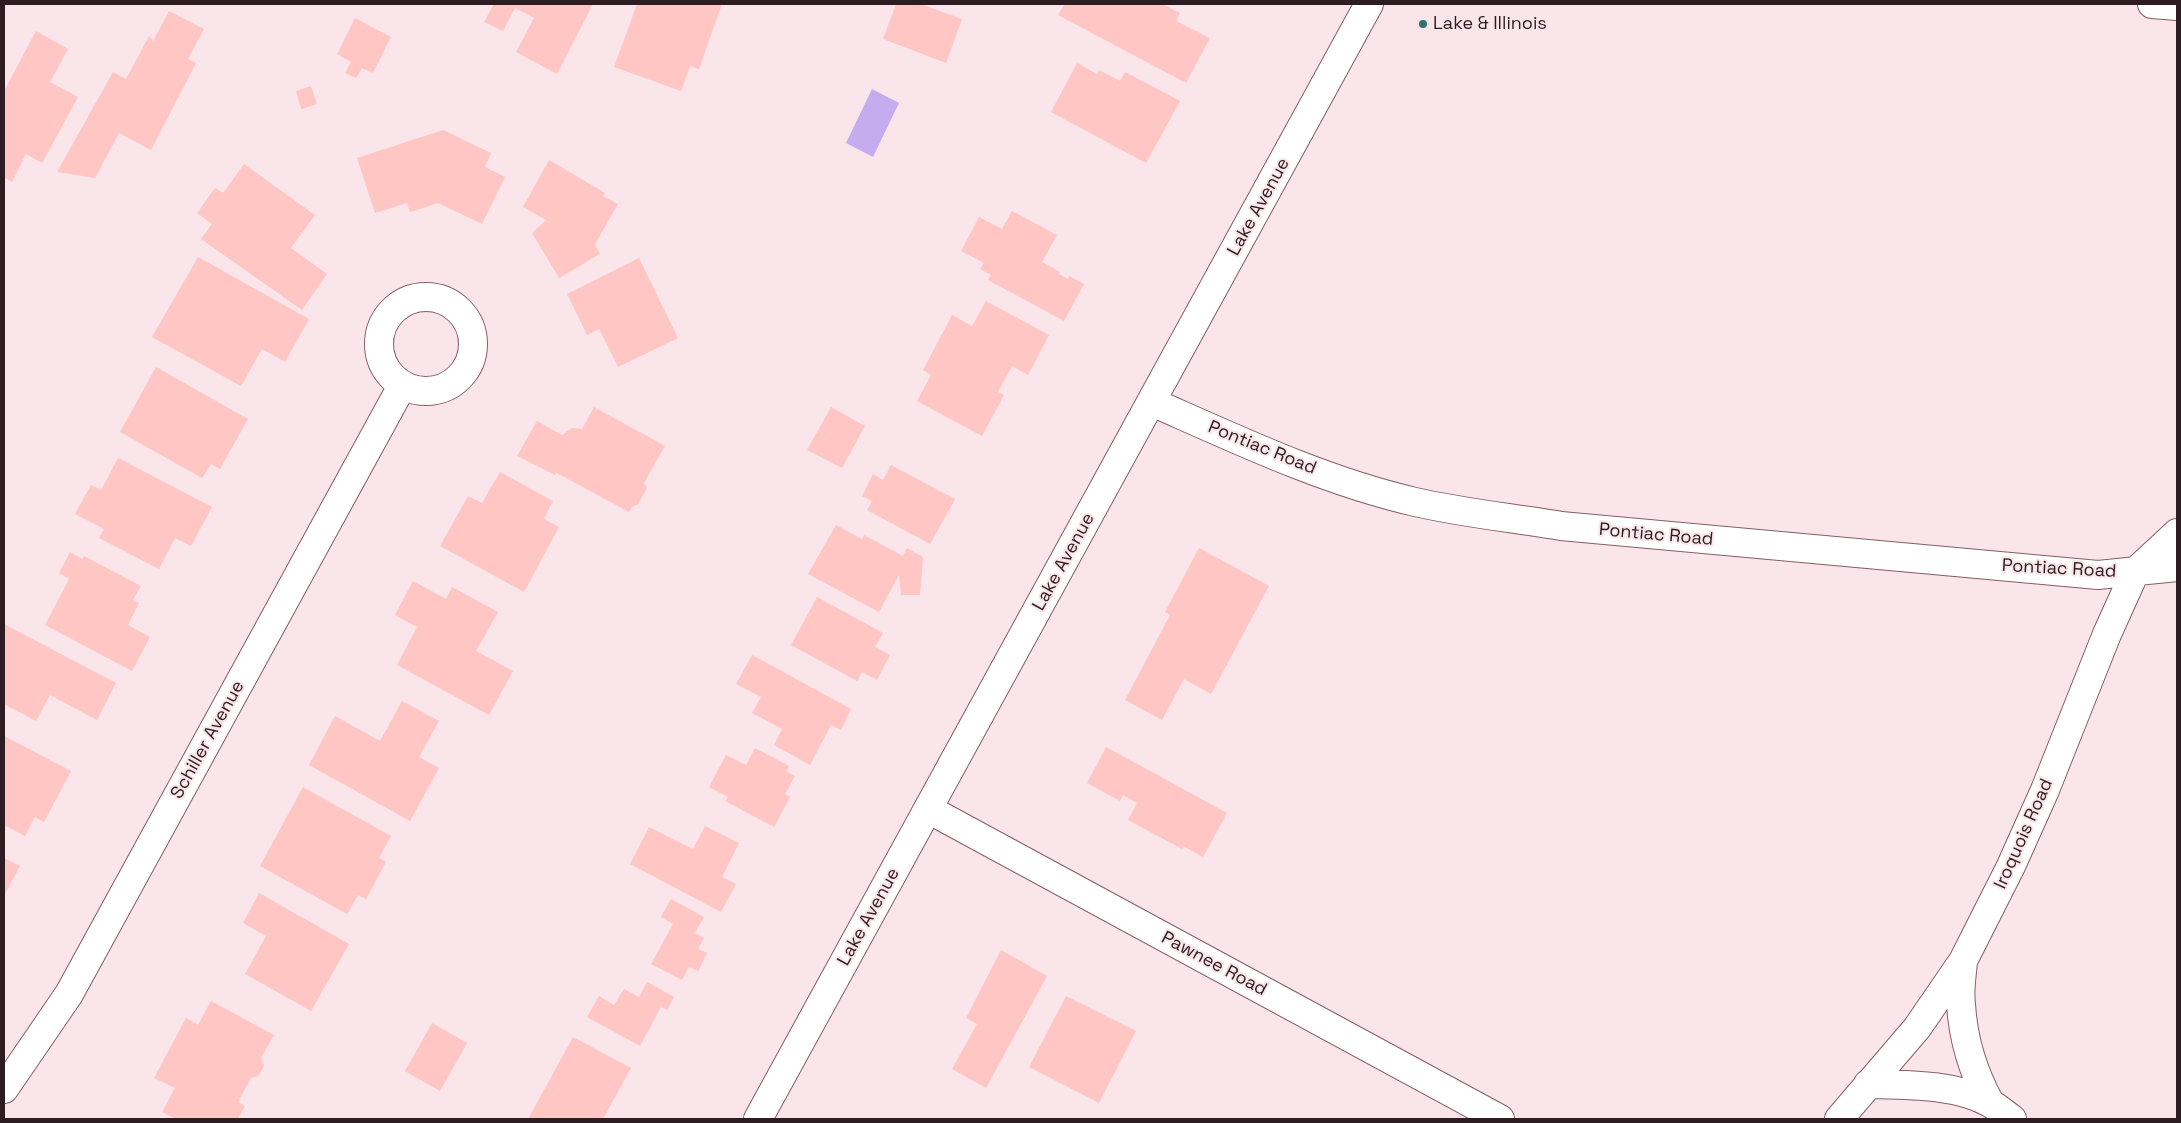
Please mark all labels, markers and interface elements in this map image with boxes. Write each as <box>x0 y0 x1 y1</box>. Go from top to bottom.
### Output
place label: Lake & Illinois <box>1433 13 1547 35</box>
marker: Lake & Illinois <box>1417 18 1429 30</box>
street label: Lake Avenue <box>1223 154 1295 260</box>
street label: Pontiac Road <box>1205 416 1319 480</box>
street label: Lake Avenue <box>1028 509 1100 615</box>
street label: Pontiac Road <box>1598 519 1714 551</box>
street label: Pontiac Road <box>2001 555 2117 583</box>
street label: Schiller Avenue <box>167 677 249 803</box>
street label: Iroquois Road <box>1990 776 2058 892</box>
street label: Lake Avenue <box>833 864 905 970</box>
street label: Pawnee Road <box>1158 927 1270 1001</box>

